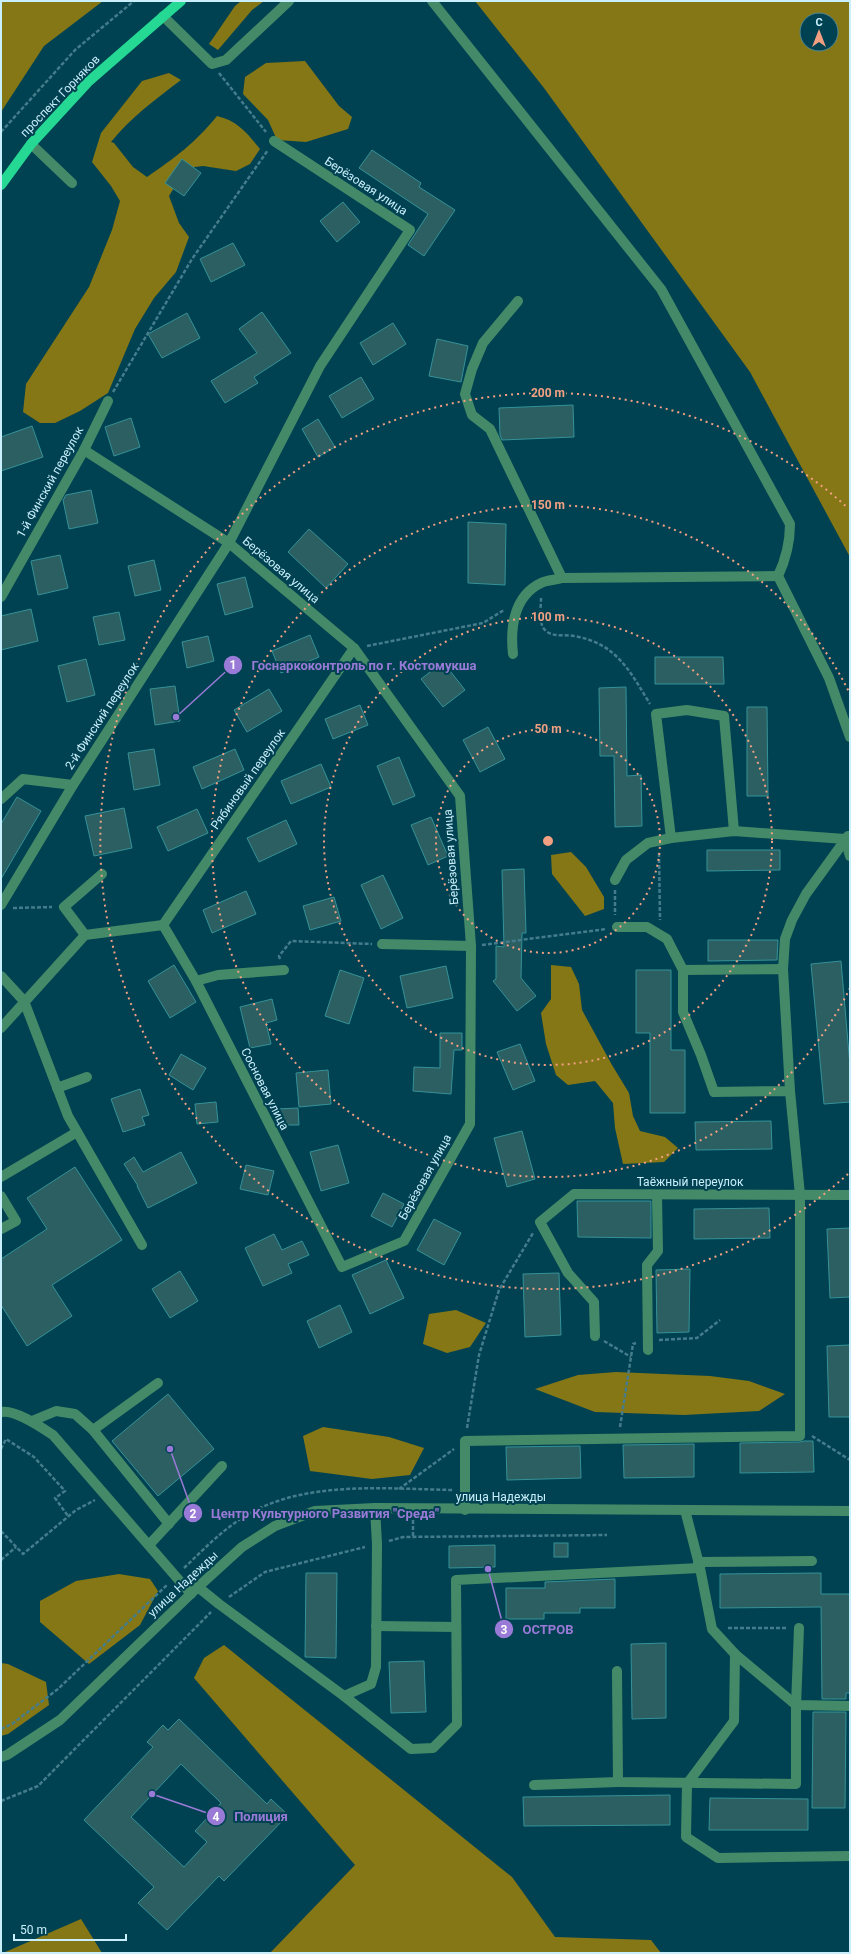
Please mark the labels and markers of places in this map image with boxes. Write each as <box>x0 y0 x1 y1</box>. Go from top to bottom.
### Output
callout: Госнаркоконтроль по г. Костомукша <box>223 652 484 677</box>
centre of rings <box>541 834 555 848</box>
callout: Центр Культурного Развития "Среда" <box>183 1501 447 1526</box>
callout: ОСТРОВ <box>494 1617 581 1642</box>
callout: Полиция <box>206 1804 295 1829</box>

